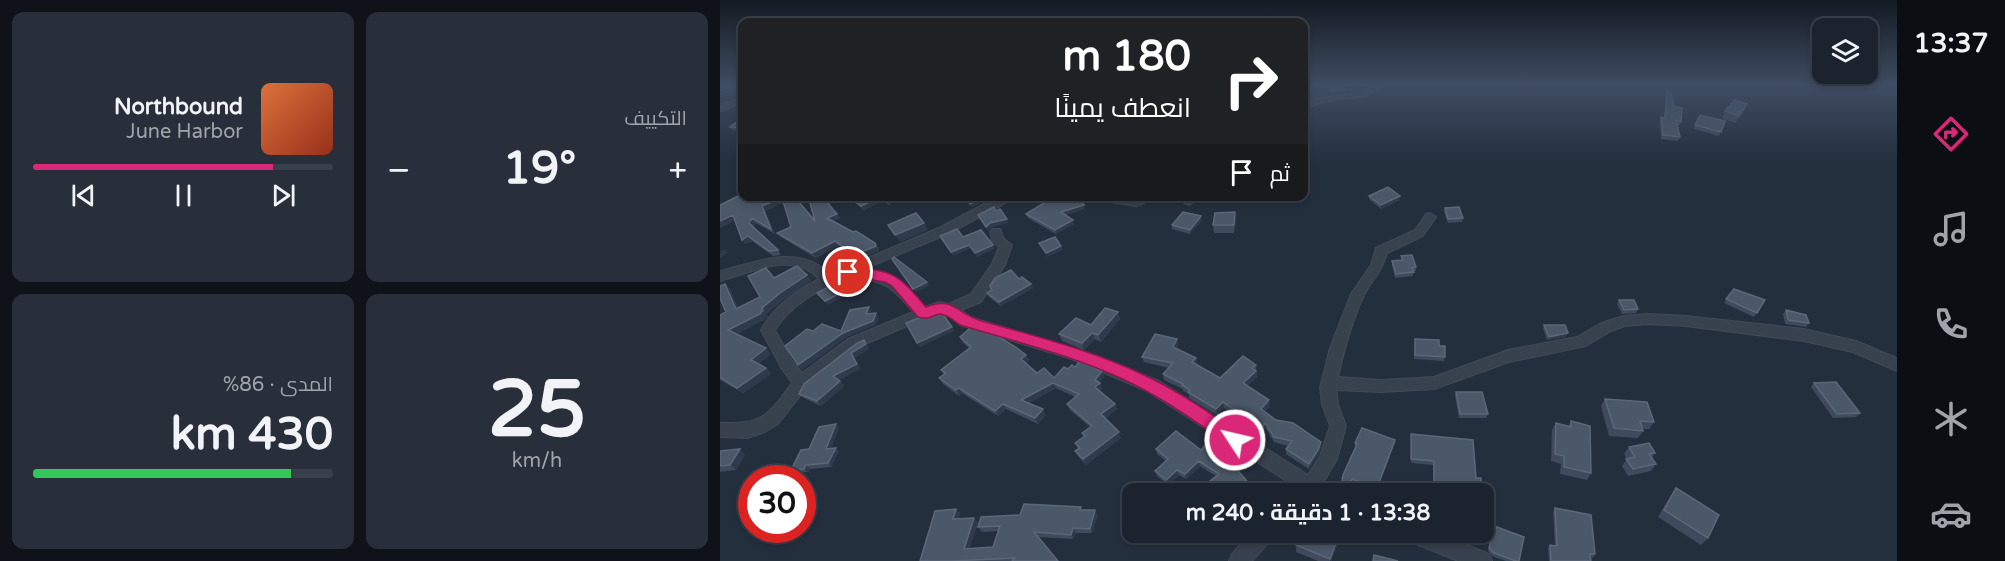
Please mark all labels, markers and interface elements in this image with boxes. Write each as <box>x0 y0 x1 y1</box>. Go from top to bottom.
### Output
map controls <box>1812 18 1878 84</box>
button: layers <box>1812 18 1878 84</box>
text: 13:37 <box>1914 27 1988 60</box>
text: 180 m <box>1062 31 1191 82</box>
icon: right <box>1212 42 1290 120</box>
text: انعطف يمينًا <box>1054 92 1191 125</box>
text: Northbound <box>114 94 243 120</box>
text: التكييف <box>624 107 687 131</box>
icon: directions <box>1930 113 1972 155</box>
text: June Harbor <box>126 120 243 144</box>
text: 19° <box>503 142 576 196</box>
text: − <box>387 151 411 190</box>
text: + <box>668 151 687 190</box>
icon: arrive <box>1225 156 1258 189</box>
text: ثم <box>1270 161 1290 187</box>
icon: previous <box>67 179 100 212</box>
icon: pause <box>167 179 200 212</box>
icon: next <box>267 179 300 212</box>
icon: music <box>1930 208 1972 250</box>
pin <box>822 246 873 297</box>
icon: arrive <box>831 255 864 288</box>
icon: phone <box>1930 303 1972 345</box>
text: 25 <box>488 363 586 457</box>
text: المدى · 86% <box>223 373 333 397</box>
icon: climate <box>1930 398 1972 440</box>
text: 430 km <box>171 408 333 462</box>
position arrow <box>1203 408 1267 472</box>
text: km/h <box>512 449 562 473</box>
speed limit sign: 30 <box>738 465 816 543</box>
icon: car <box>1930 493 1972 535</box>
text: 13:38 · 1 دقيقة · 240 m <box>1186 500 1430 526</box>

